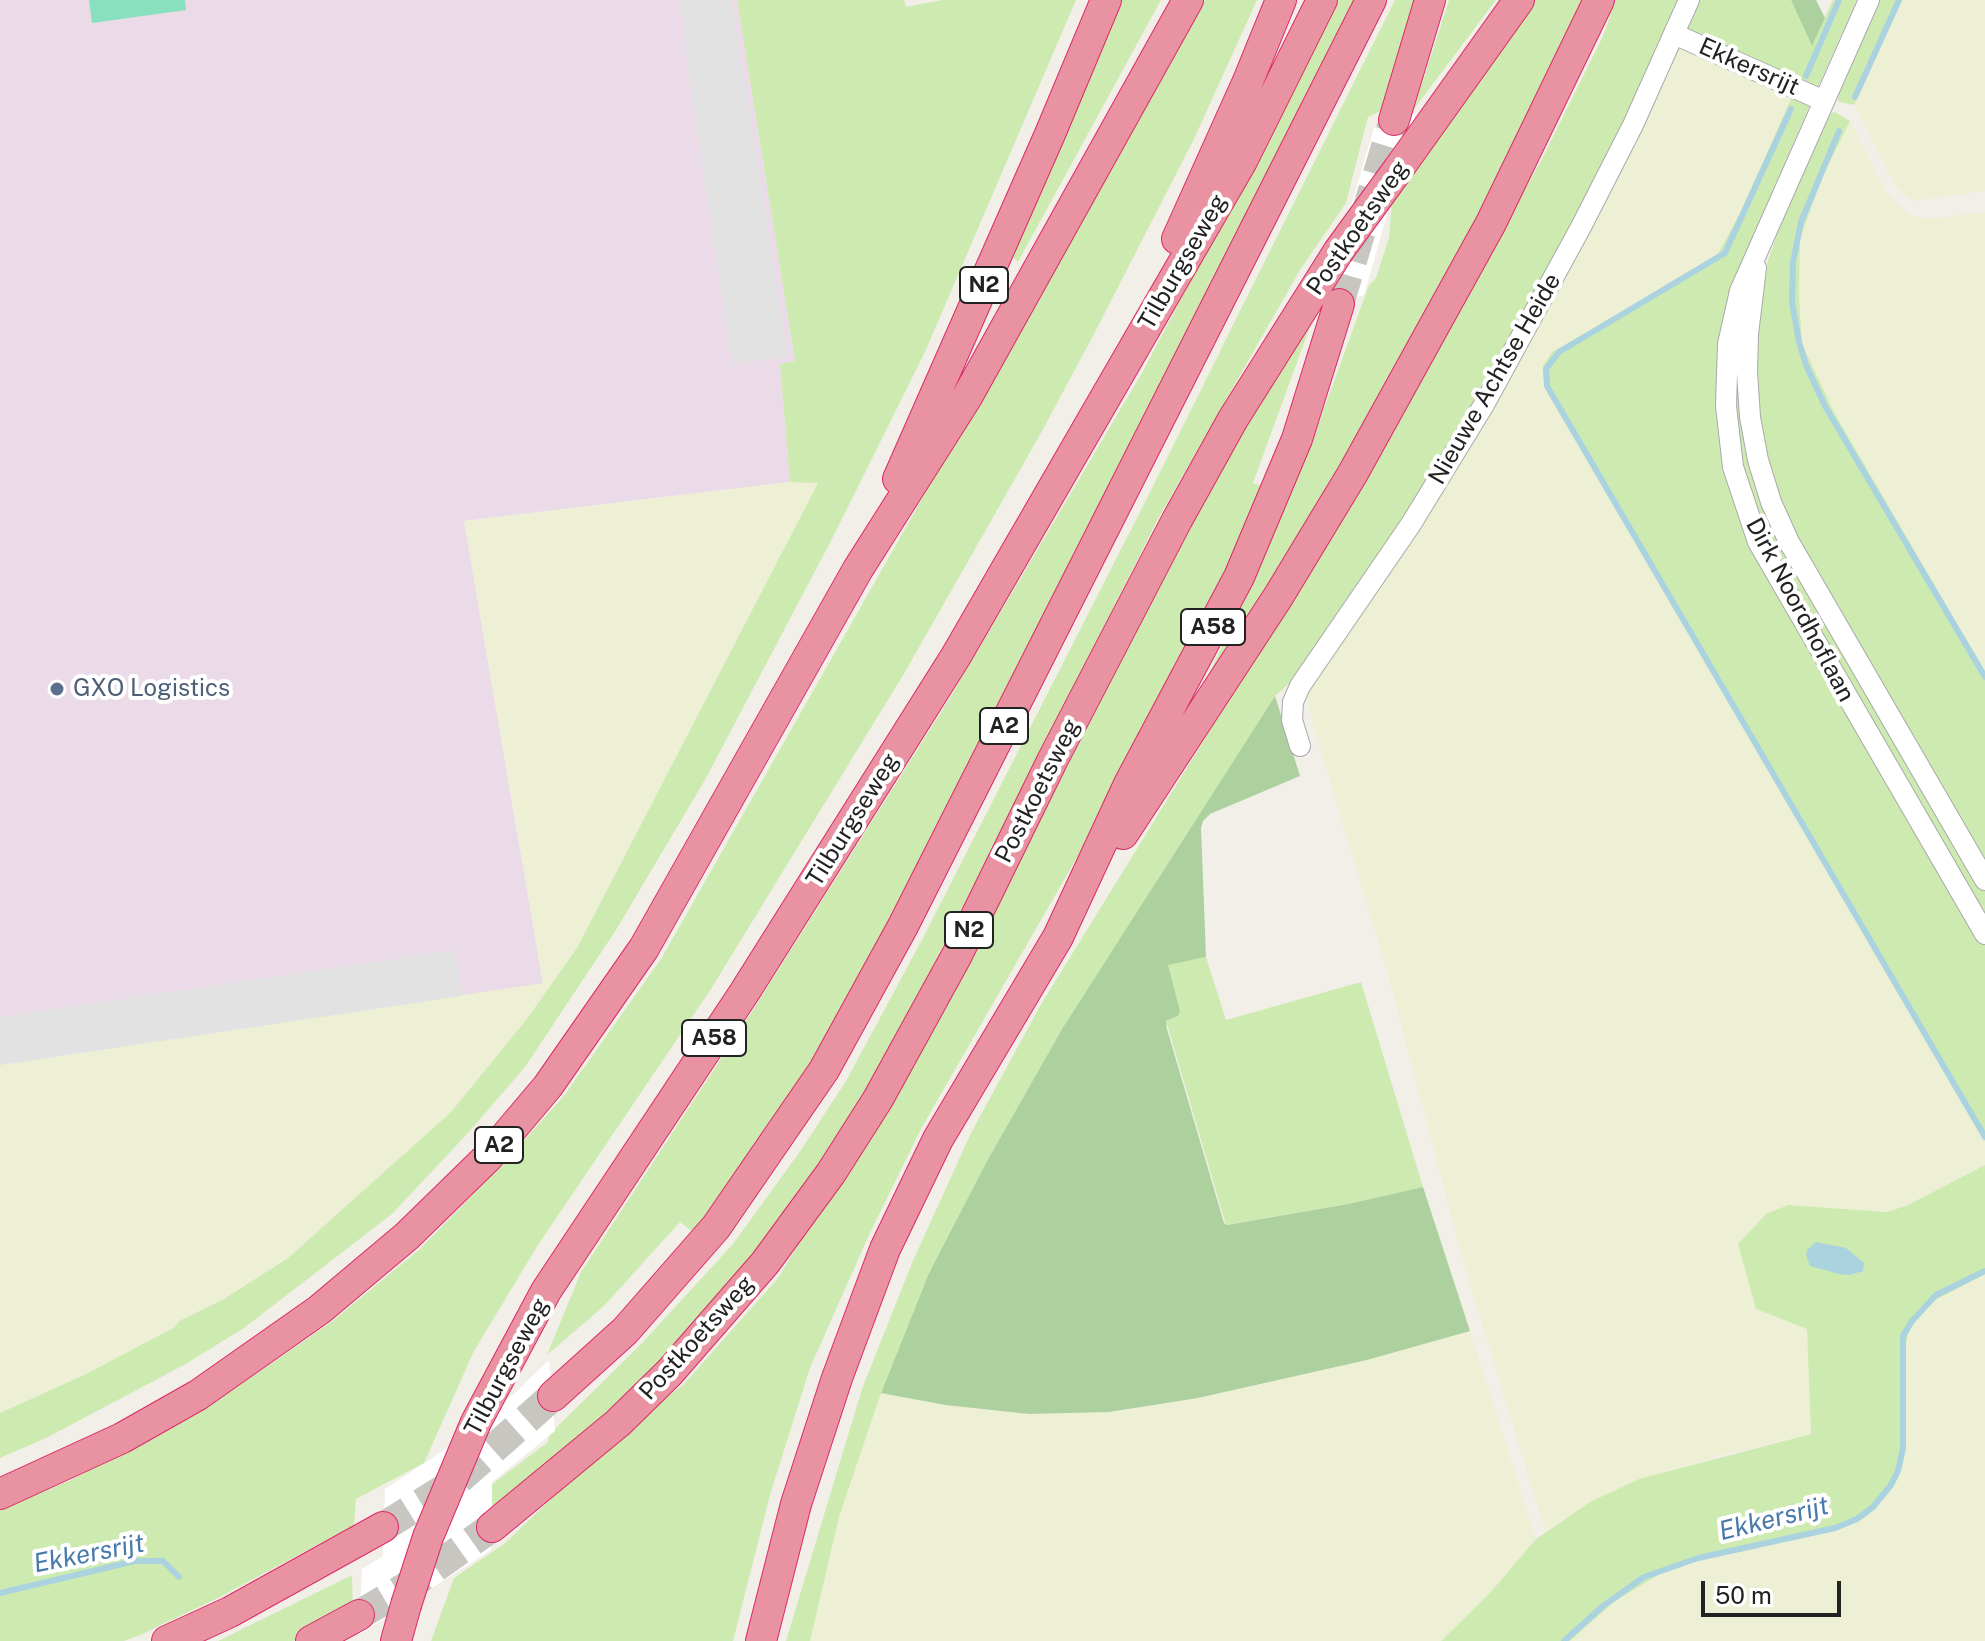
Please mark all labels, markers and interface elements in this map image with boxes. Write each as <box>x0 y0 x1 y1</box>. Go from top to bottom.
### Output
street label: Ekkersrijt <box>1694 32 1804 102</box>
street label: Postkoetsweg <box>1301 155 1415 301</box>
street label: Tilburgseweg <box>1133 189 1233 335</box>
road number: N2 <box>960 267 1008 303</box>
street label: Nieuwe Achtse Heide <box>1423 268 1567 490</box>
street label: Dirk Noordhoflaan <box>1739 513 1861 707</box>
road number: A58 <box>1181 609 1245 645</box>
place label: GXO Logistics <box>73 675 230 703</box>
marker: GXO Logistics <box>48 680 66 698</box>
road number: A2 <box>980 708 1028 744</box>
street label: Postkoetsweg <box>989 714 1087 868</box>
street label: Tilburgseweg <box>801 748 905 892</box>
road number: N2 <box>945 912 993 948</box>
road number: A58 <box>682 1020 746 1056</box>
road number: A2 <box>475 1127 523 1163</box>
street label: Postkoetsweg <box>634 1270 760 1406</box>
street label: Tilburgseweg <box>459 1293 555 1441</box>
water label: Ekkersrijt <box>1716 1490 1832 1548</box>
water label: Ekkersrijt <box>31 1528 147 1580</box>
scale bar <box>1705 1565 1845 1615</box>
text: 50 m <box>1715 1581 1772 1609</box>

